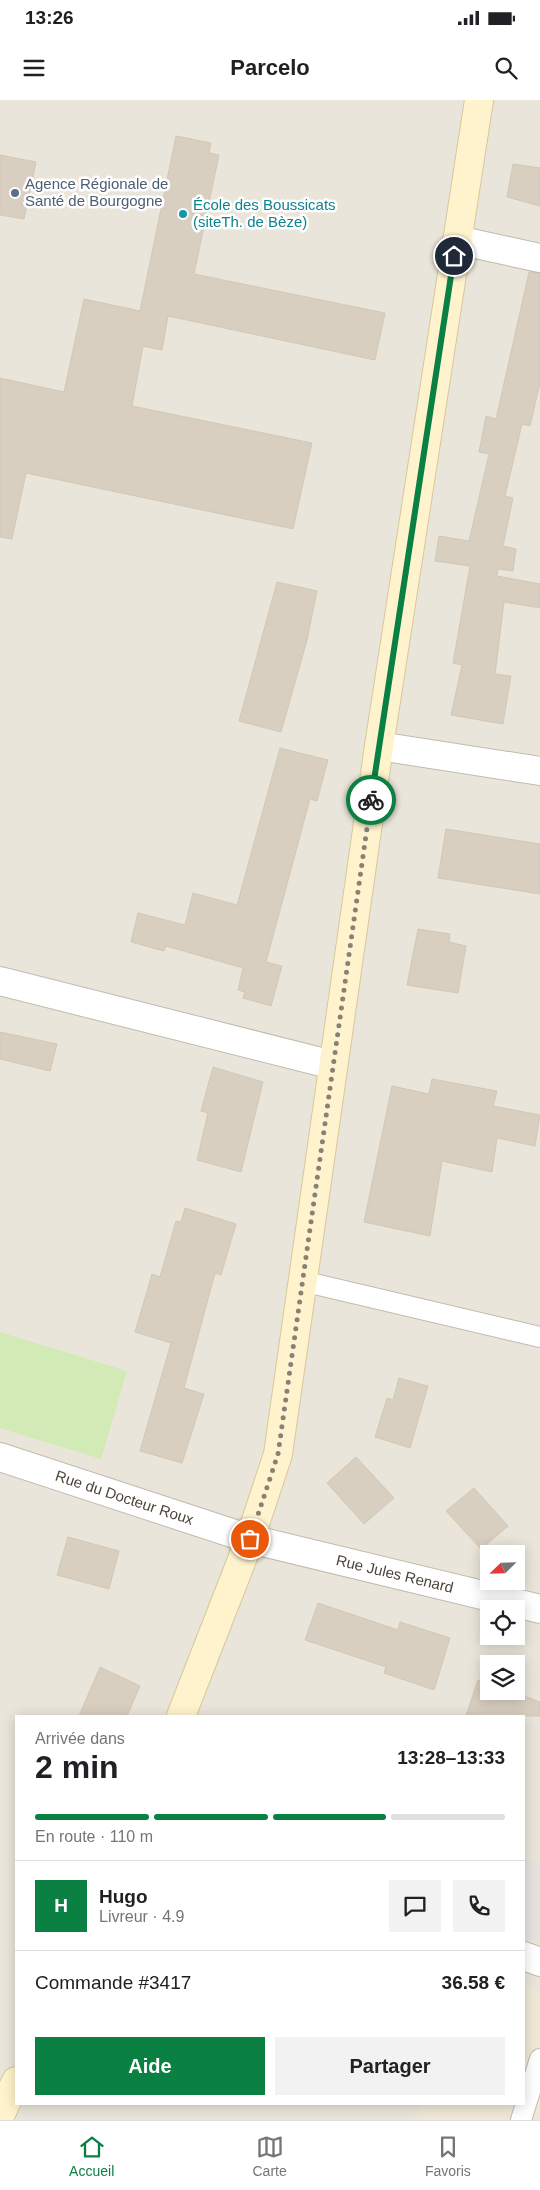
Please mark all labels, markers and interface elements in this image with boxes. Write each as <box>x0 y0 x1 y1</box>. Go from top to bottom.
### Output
text: 13:26 <box>25 7 74 28</box>
icon: menu <box>20 54 48 82</box>
icon: search <box>492 54 520 82</box>
text: Parcelo <box>230 55 310 80</box>
place label: Agence Régionale de Santé de Bourgogne <box>25 175 168 209</box>
marker: Agence Régionale de Santé de Bourgogne <box>9 187 21 199</box>
place label: École des Boussicats (siteTh. de Bèze) <box>193 196 336 230</box>
marker: École des Boussicats (siteTh. de Bèze) <box>177 208 189 220</box>
pin <box>433 235 475 277</box>
icon: home <box>440 242 468 270</box>
courier <box>346 775 396 825</box>
icon: bike <box>357 786 385 814</box>
street label: Rue du Docteur Roux <box>53 1467 196 1528</box>
pin <box>229 1518 271 1560</box>
icon: bag <box>236 1525 264 1553</box>
north arrow <box>480 1545 525 1590</box>
map controls <box>480 1545 525 1700</box>
street label: Rue Jules Renard <box>334 1551 455 1596</box>
button: locate <box>480 1600 525 1645</box>
button: layers <box>480 1655 525 1700</box>
text: Arrivée dans <box>35 1730 125 1747</box>
text: 13:28–13:33 <box>397 1747 505 1768</box>
text: 2 min <box>35 1749 119 1785</box>
text: En route · 110 m <box>35 1828 153 1845</box>
button: chat <box>389 1880 441 1932</box>
button: phone <box>453 1880 505 1932</box>
text: Hugo <box>99 1886 148 1907</box>
text: H <box>54 1895 68 1916</box>
text: Livreur · 4.9 <box>99 1908 184 1925</box>
text: Commande #3417 <box>35 1972 191 1993</box>
text: 36.58 € <box>442 1972 505 1993</box>
button: Aide <box>35 2037 265 2095</box>
button: Partager <box>275 2037 505 2095</box>
tab: Accueil <box>69 2133 114 2179</box>
tab: Carte <box>252 2133 287 2179</box>
tab: Favoris <box>425 2133 471 2179</box>

